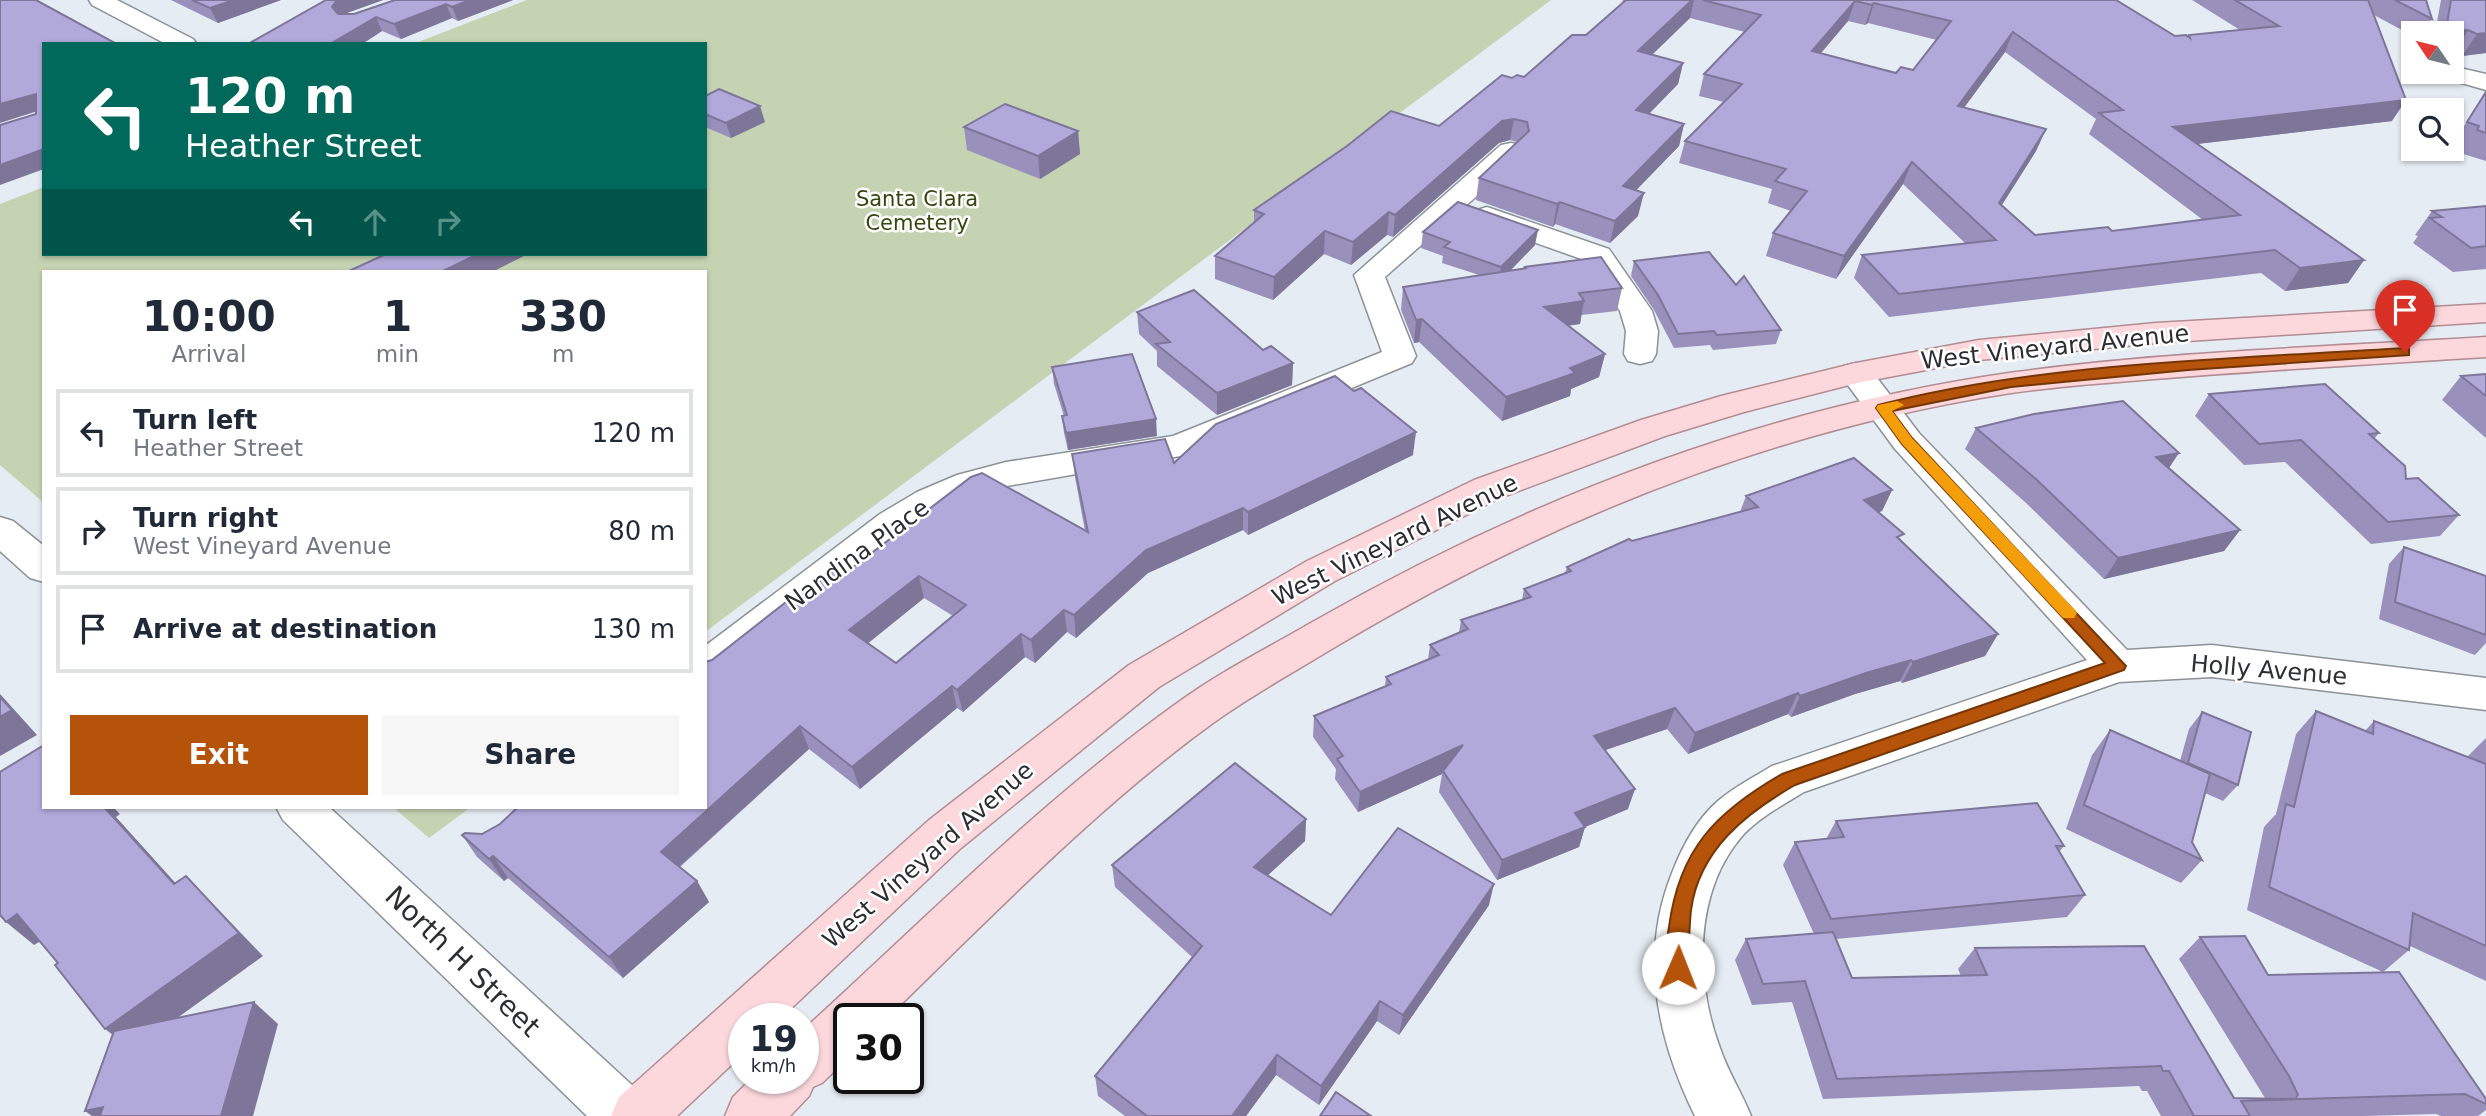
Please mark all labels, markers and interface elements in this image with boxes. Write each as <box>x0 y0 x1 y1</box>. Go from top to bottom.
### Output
north arrow <box>2401 21 2464 84</box>
map controls <box>2401 21 2464 161</box>
text: 120 m <box>185 68 355 125</box>
icon: left <box>70 70 161 161</box>
button: search <box>2401 98 2464 161</box>
text: Heather Street <box>185 127 421 165</box>
park label: Santa Clara Cemetery <box>856 187 978 235</box>
icon: left <box>283 203 321 241</box>
icon: ahead <box>356 203 394 241</box>
icon: right <box>429 203 467 241</box>
pin <box>2375 280 2435 352</box>
icon: arrive <box>2386 291 2424 329</box>
text: 10:00 <box>142 292 276 341</box>
text: 1 <box>383 292 412 341</box>
text: 330 <box>519 292 607 341</box>
street label: West Vineyard Avenue <box>1919 319 2191 375</box>
text: Arrival <box>172 341 246 367</box>
text: min <box>376 341 419 367</box>
text: m <box>552 341 574 367</box>
text: Turn left <box>133 405 257 435</box>
icon: left <box>74 414 112 452</box>
text: 120 m <box>592 418 675 448</box>
text: Heather Street <box>133 435 303 461</box>
street label: West Vineyard Avenue <box>1268 468 1522 612</box>
street label: Nandina Place <box>780 493 934 617</box>
text: Turn right <box>133 503 278 533</box>
icon: right <box>74 512 112 550</box>
text: 80 m <box>608 516 675 546</box>
text: West Vineyard Avenue <box>133 533 391 559</box>
icon: arrive <box>74 610 112 648</box>
text: Arrive at destination <box>133 614 437 644</box>
text: 130 m <box>592 614 675 644</box>
street label: Holly Avenue <box>2190 649 2348 691</box>
button: Exit <box>70 715 368 795</box>
button: Share <box>382 715 679 795</box>
street label: West Vineyard Avenue <box>817 756 1039 954</box>
street label: North H Street <box>378 879 547 1043</box>
position arrow <box>1641 931 1715 1005</box>
speed limit sign: 30 <box>833 1003 924 1094</box>
text: 19 <box>749 1019 798 1059</box>
text: km/h <box>751 1055 796 1076</box>

